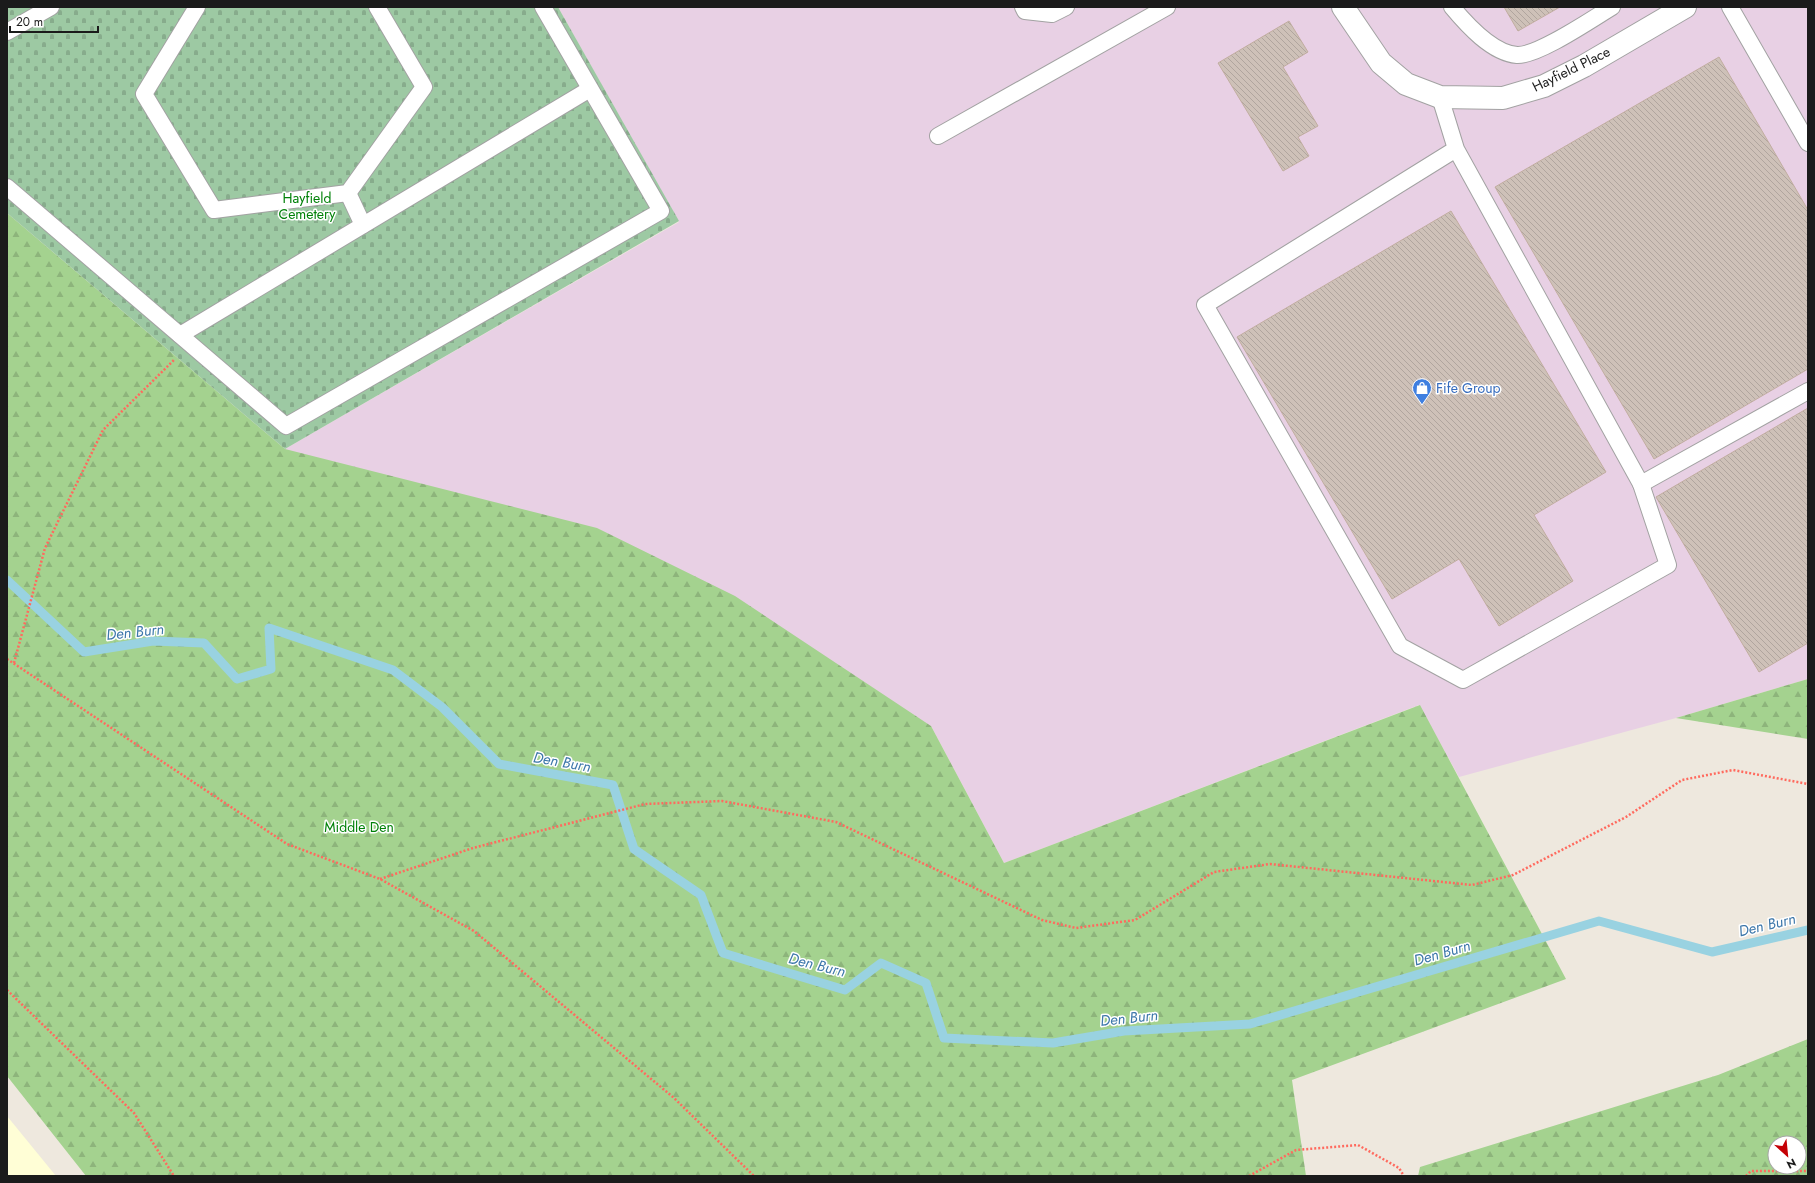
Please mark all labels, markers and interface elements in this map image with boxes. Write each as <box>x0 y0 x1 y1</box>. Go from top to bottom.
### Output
scale bar <box>10 8 98 34</box>
text: 20 m <box>16 13 43 31</box>
street label: Hayfield Place <box>1529 41 1613 97</box>
park label: Hayfield Cemetery <box>279 188 336 224</box>
shop icon: Fife Group <box>1411 377 1433 405</box>
place label: Fife Group <box>1436 378 1500 398</box>
water label: Den Burn <box>105 618 165 646</box>
water label: Den Burn <box>532 746 592 778</box>
park label: Middle Den <box>324 817 394 837</box>
water label: Den Burn <box>1736 908 1798 942</box>
water label: Den Burn <box>1411 934 1473 972</box>
water label: Den Burn <box>786 947 848 983</box>
water label: Den Burn <box>1099 1004 1159 1032</box>
north arrow <box>1767 1135 1807 1175</box>
text: N <box>1784 1155 1799 1173</box>

